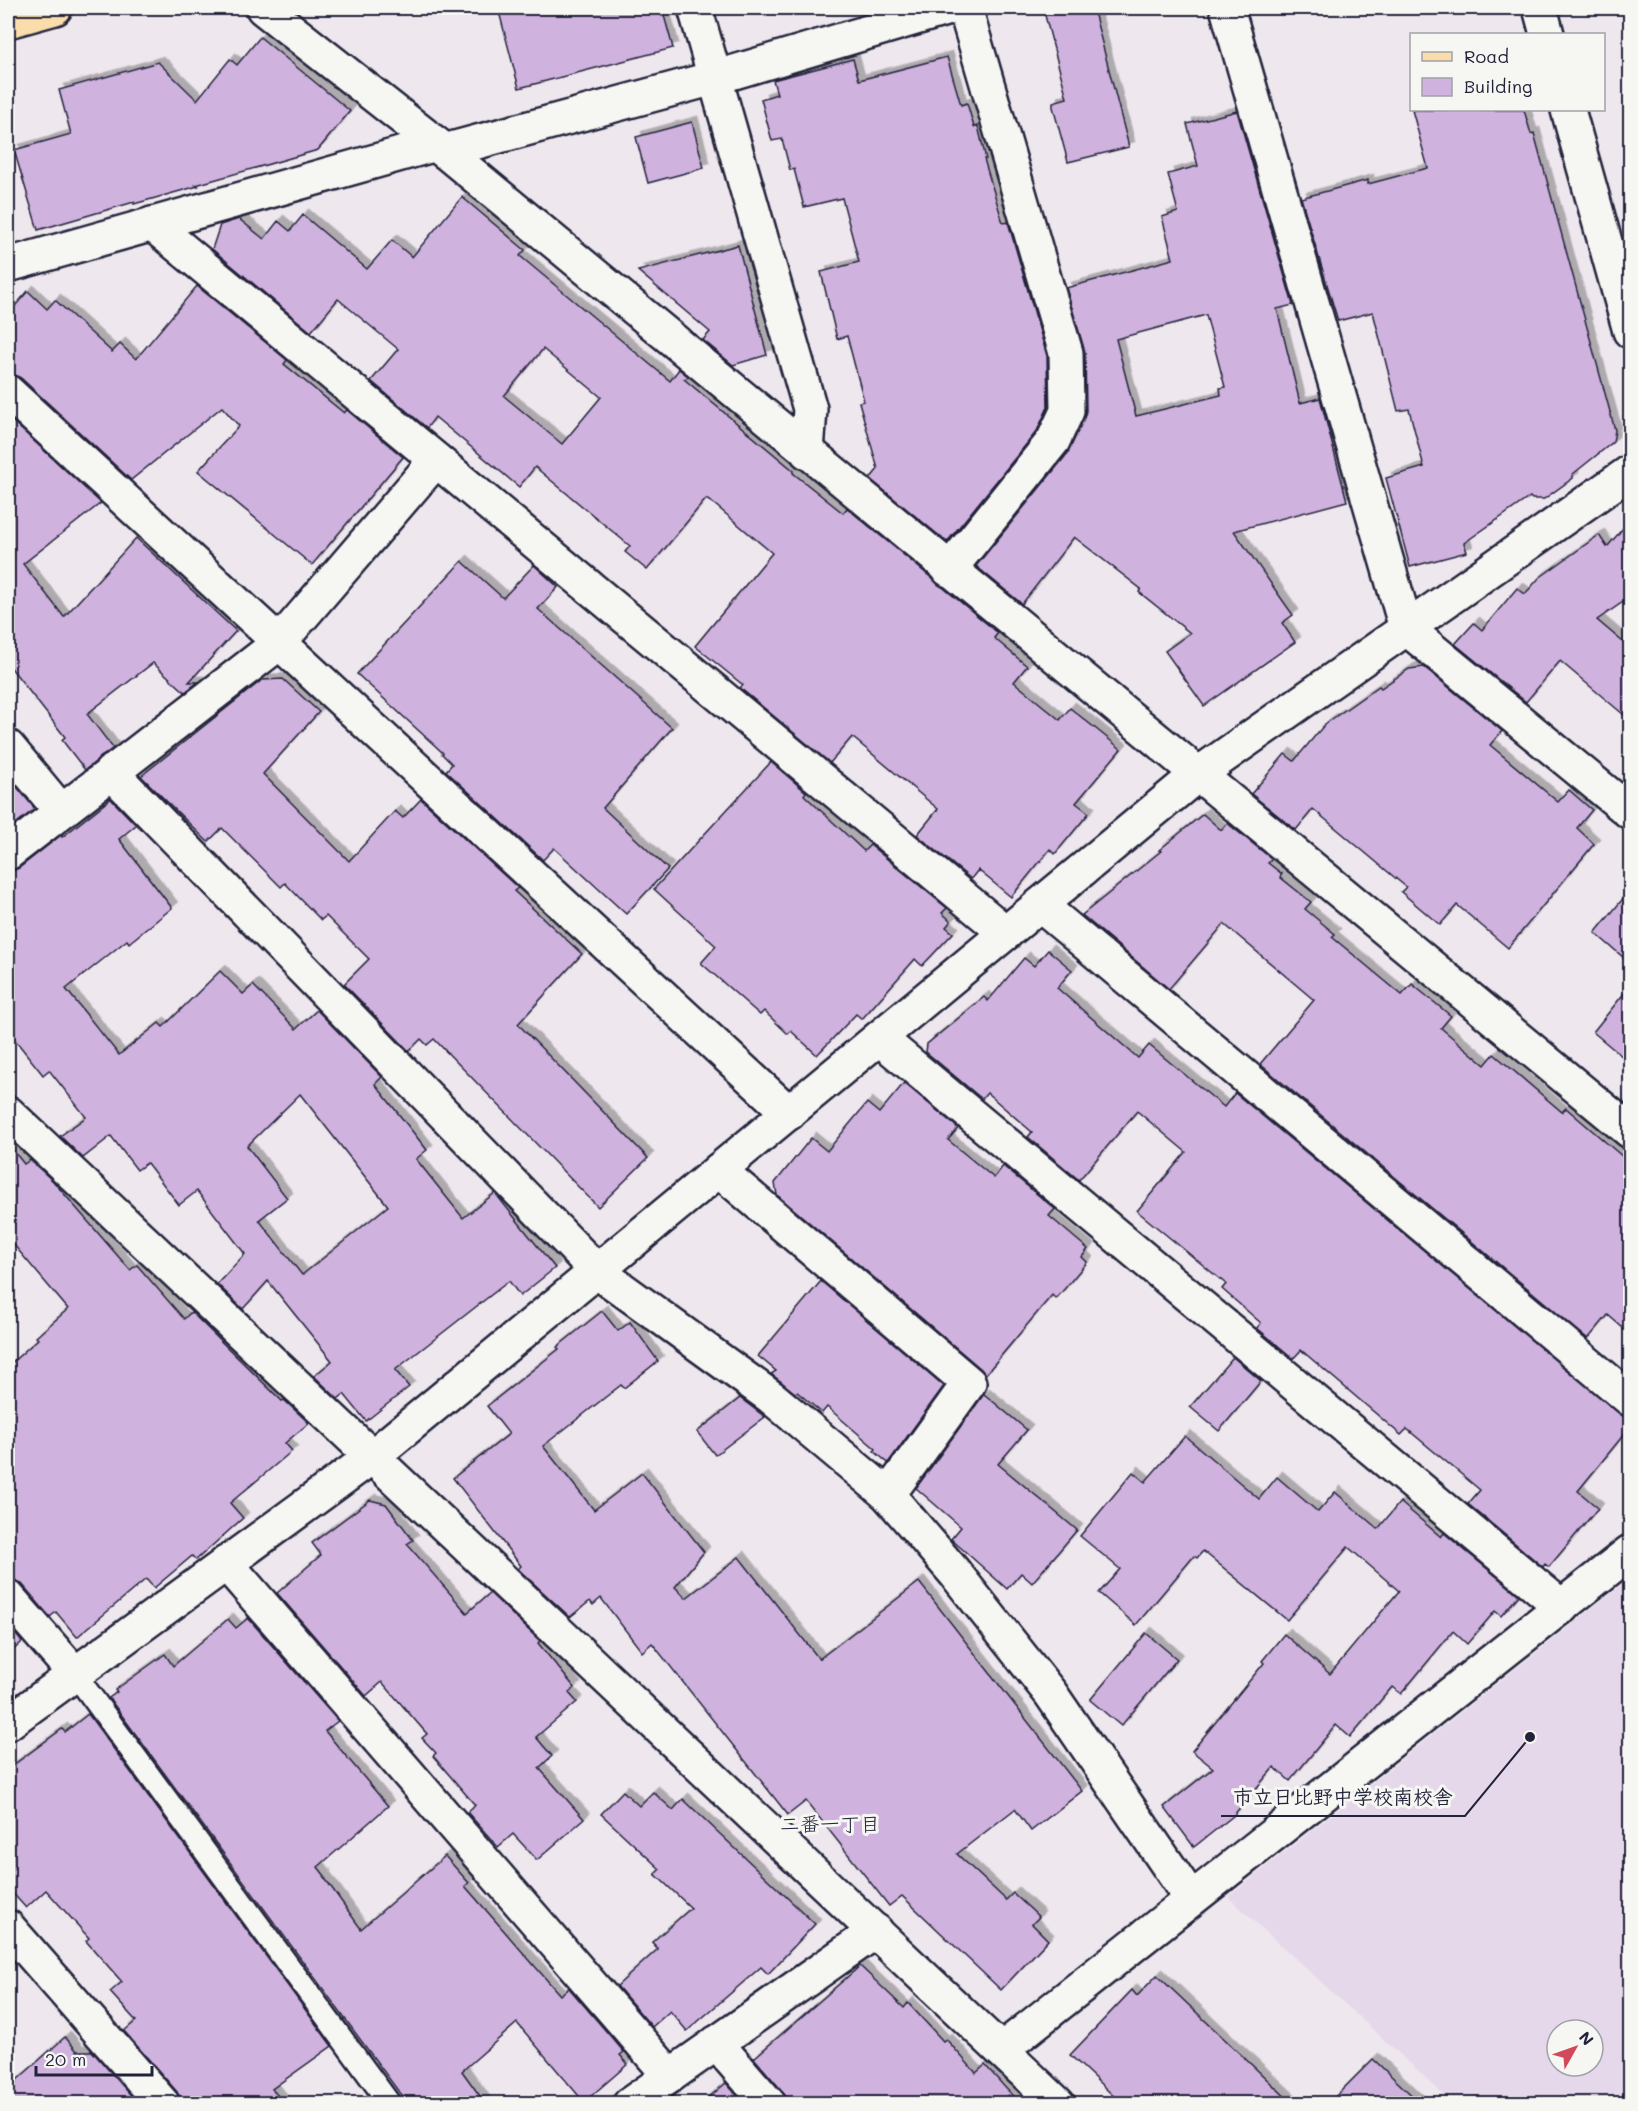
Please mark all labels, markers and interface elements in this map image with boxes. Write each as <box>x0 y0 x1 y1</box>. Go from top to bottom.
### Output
legend <box>1410 33 1605 111</box>
text: Road <box>1464 44 1509 68</box>
text: Building <box>1464 74 1532 98</box>
callout: 市立日比野中学校南校舎 <box>1221 1778 1465 1816</box>
text: 市立日比野中学校南校舎 <box>1233 1783 1453 1809</box>
district label: 二番一丁目 <box>780 1810 880 1836</box>
north arrow <box>1545 2018 1605 2078</box>
text: N <box>1575 2027 1599 2049</box>
scale bar <box>36 2039 152 2077</box>
text: 20 m <box>45 2047 86 2071</box>

